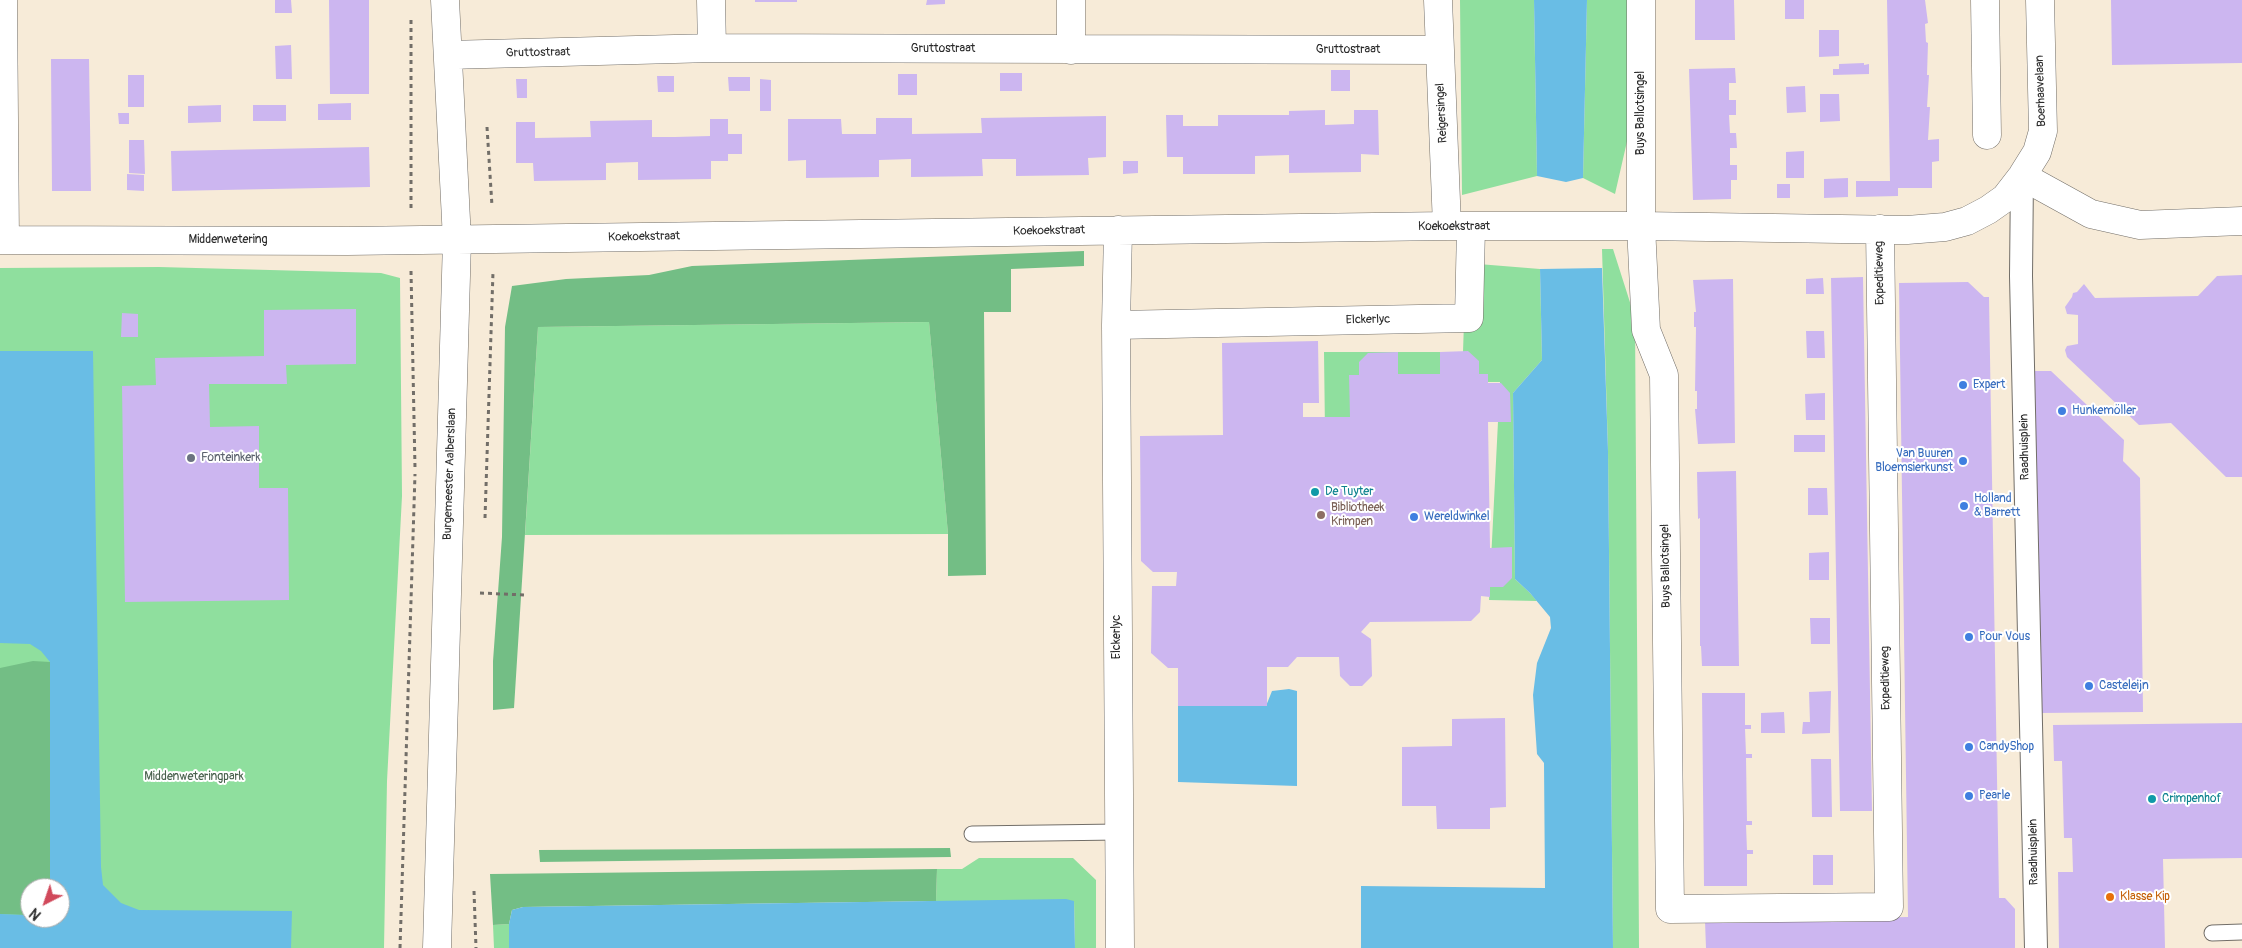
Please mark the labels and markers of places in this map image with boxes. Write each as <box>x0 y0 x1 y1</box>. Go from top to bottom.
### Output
place label: Expert <box>1973 378 2005 392</box>
marker: Expert <box>1957 379 1969 391</box>
place label: Hunkemöller <box>2072 404 2136 418</box>
marker: Hunkemöller <box>2056 405 2068 417</box>
place label: Van Buuren Bloemsierkunst <box>1875 447 1953 475</box>
place label: Fonteinkerk <box>201 451 260 465</box>
marker: Fonteinkerk <box>185 452 197 464</box>
marker: Van Buuren Bloemsierkunst <box>1957 455 1969 467</box>
place label: De Tuyter <box>1325 485 1374 499</box>
marker: De Tuyter <box>1309 486 1321 498</box>
place label: Holland & Barrett <box>1974 492 2020 520</box>
marker: Holland & Barrett <box>1958 500 1970 512</box>
place label: Bibliotheek Krimpen <box>1331 501 1385 529</box>
marker: Bibliotheek Krimpen <box>1315 509 1327 521</box>
place label: Wereldwinkel <box>1424 510 1490 524</box>
marker: Wereldwinkel <box>1408 511 1420 523</box>
place label: Pour Vous <box>1979 630 2030 644</box>
marker: Pour Vous <box>1963 631 1975 643</box>
place label: Casteleijn <box>2099 679 2149 693</box>
marker: Casteleijn <box>2083 680 2095 692</box>
place label: CandyShop <box>1979 740 2034 754</box>
marker: CandyShop <box>1963 741 1975 753</box>
place label: Pearle <box>1979 789 2010 803</box>
marker: Pearle <box>1963 790 1975 802</box>
place label: Crimpenhof <box>2162 792 2221 806</box>
marker: Crimpenhof <box>2146 793 2158 805</box>
place label: Klasse Kip <box>2120 890 2170 904</box>
marker: Klasse Kip <box>2104 891 2116 903</box>

